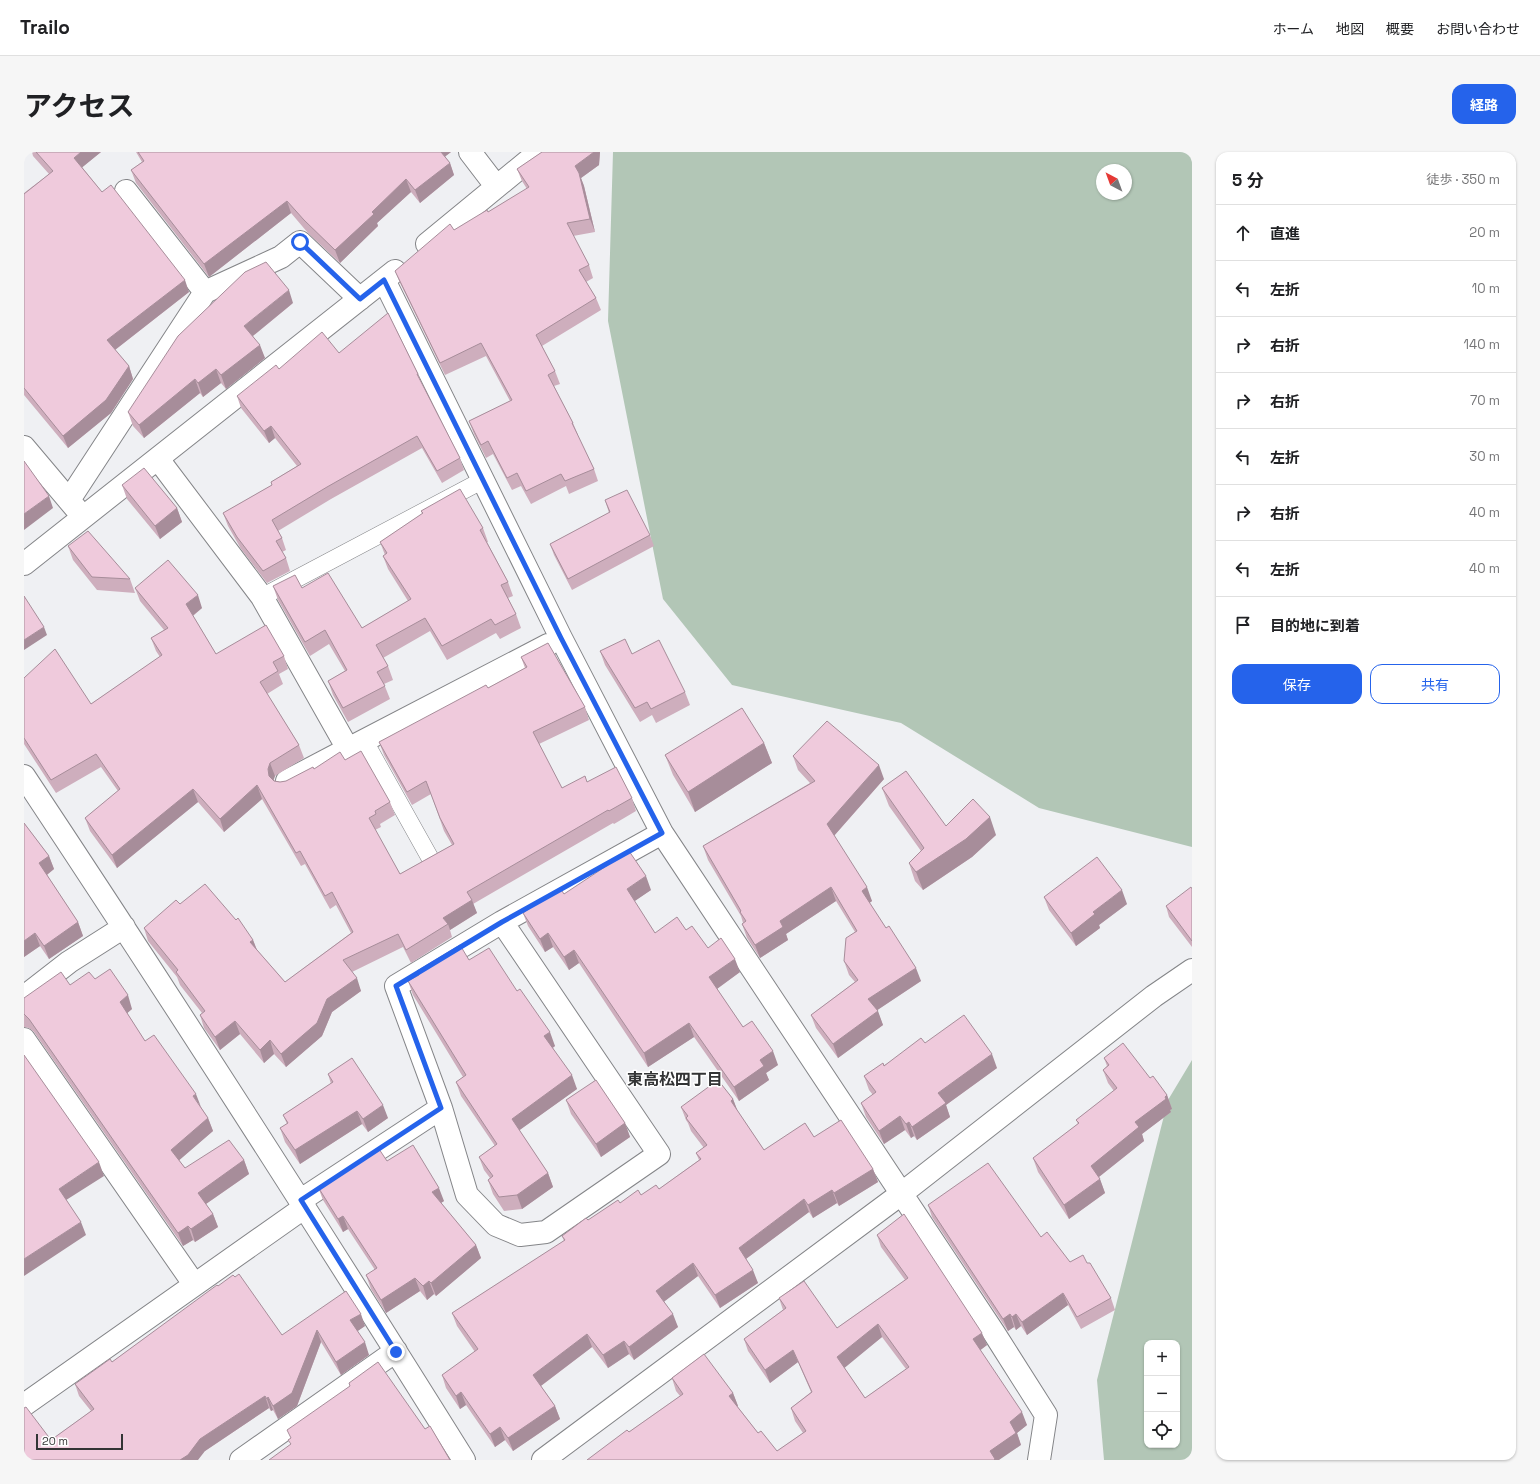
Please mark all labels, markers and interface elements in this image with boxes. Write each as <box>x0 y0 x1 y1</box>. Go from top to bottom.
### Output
text: Trailo <box>20 15 70 40</box>
text: ホーム <box>1272 20 1314 38</box>
text: 地図 <box>1336 20 1364 38</box>
text: 概要 <box>1386 20 1414 38</box>
text: お問い合わせ <box>1436 20 1520 38</box>
button: 経路 <box>1452 84 1516 124</box>
text: アクセス <box>24 88 135 124</box>
north arrow <box>1096 164 1132 200</box>
text: 5 分 <box>1232 169 1264 191</box>
text: 徒歩 · 350 m <box>1426 171 1500 188</box>
icon: ahead <box>1232 222 1254 244</box>
text: 直進 <box>1270 224 1300 243</box>
text: 20 m <box>1469 224 1500 241</box>
route start <box>291 233 309 251</box>
icon: left <box>1232 278 1254 300</box>
text: 左折 <box>1270 280 1300 299</box>
text: 10 m <box>1472 280 1500 297</box>
icon: right <box>1232 334 1254 356</box>
text: 右折 <box>1270 336 1300 355</box>
text: 140 m <box>1464 336 1500 353</box>
icon: right <box>1232 390 1254 412</box>
text: 右折 <box>1270 392 1300 411</box>
text: 70 m <box>1470 392 1500 409</box>
icon: left <box>1232 446 1254 468</box>
text: 左折 <box>1270 448 1300 467</box>
text: 30 m <box>1469 448 1500 465</box>
icon: right <box>1232 502 1254 524</box>
text: 右折 <box>1270 504 1300 523</box>
text: 40 m <box>1469 504 1500 521</box>
icon: left <box>1232 558 1254 580</box>
text: 左折 <box>1270 560 1300 579</box>
text: 40 m <box>1469 560 1500 577</box>
icon: arrive <box>1232 614 1254 636</box>
text: 目的地に到着 <box>1270 616 1360 635</box>
button: 保存 <box>1232 664 1362 704</box>
button: 共有 <box>1370 664 1500 704</box>
district label: 東高松四丁目 <box>627 1069 723 1090</box>
map controls <box>1144 1340 1180 1448</box>
button: + <box>1144 1340 1180 1376</box>
route end <box>387 1343 405 1361</box>
button: − <box>1144 1376 1180 1412</box>
button: locate <box>1144 1412 1180 1448</box>
scale bar <box>36 1432 123 1451</box>
text: 20 m <box>42 1434 68 1448</box>

